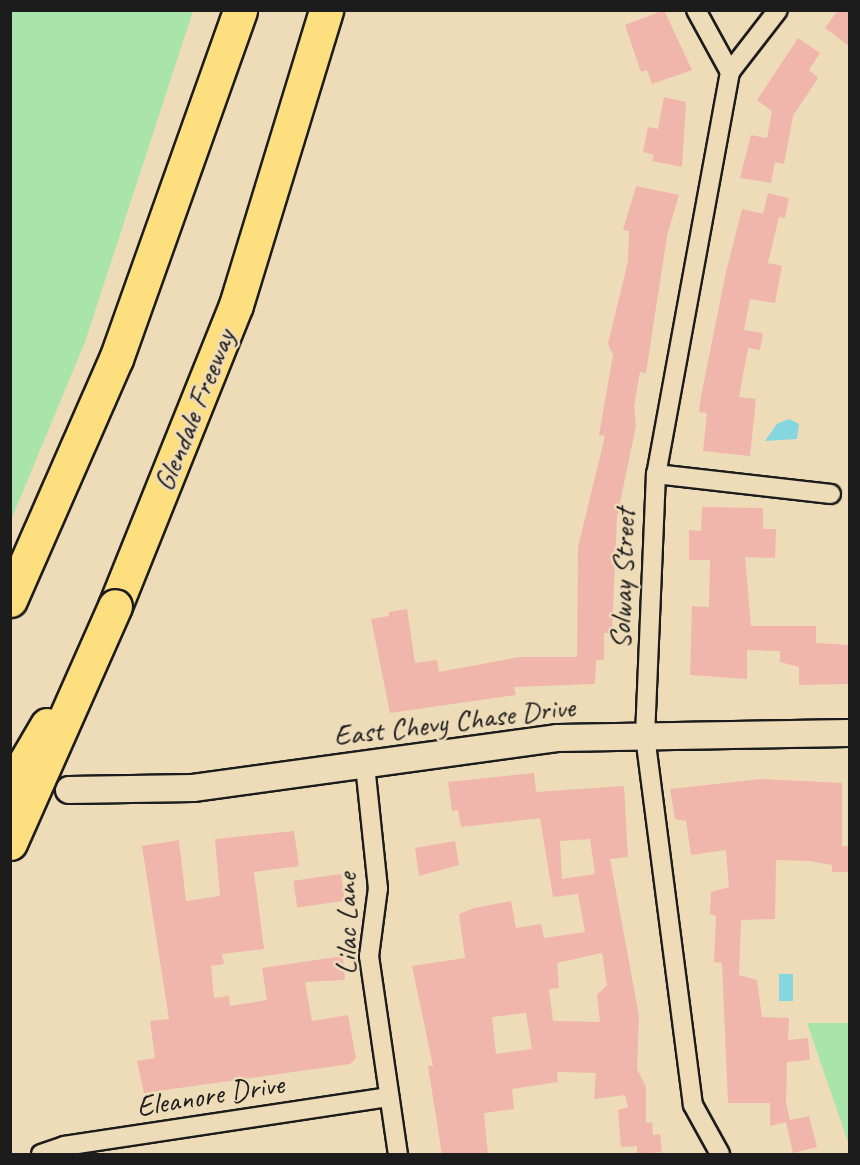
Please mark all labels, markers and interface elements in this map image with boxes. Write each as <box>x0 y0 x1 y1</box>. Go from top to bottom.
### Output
street label: Glendale Freeway <box>145 324 243 496</box>
street label: Solway Street <box>602 508 642 650</box>
street label: East Chevy Chase Drive <box>331 688 577 754</box>
street label: Lilac Lane <box>328 873 364 975</box>
street label: Eleanore Drive <box>134 1066 286 1124</box>

